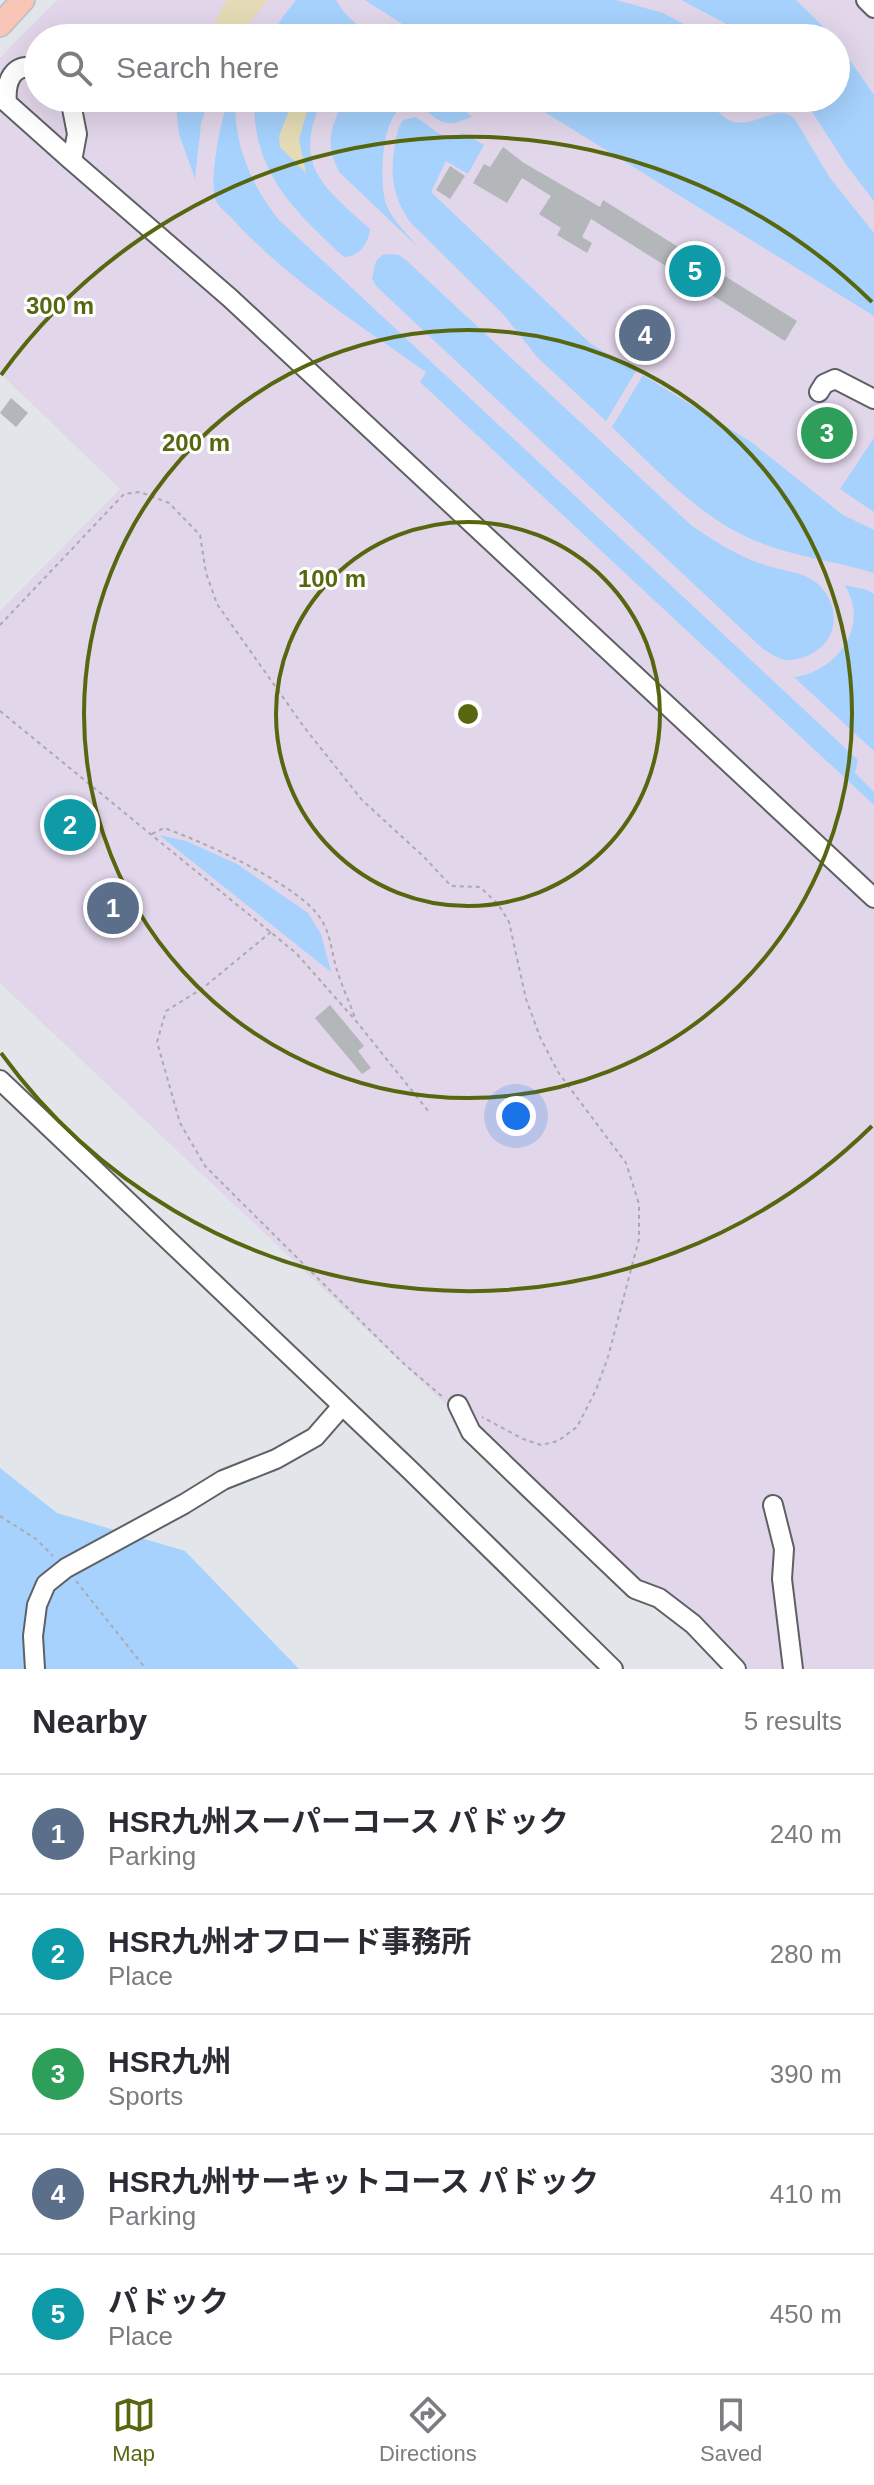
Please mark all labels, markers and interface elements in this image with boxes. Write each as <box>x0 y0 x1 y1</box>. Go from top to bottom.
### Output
search box <box>24 24 850 112</box>
icon: search <box>52 46 96 90</box>
text: Search here <box>116 51 279 84</box>
pin: 5 <box>669 241 721 301</box>
text: 300 m <box>26 292 94 319</box>
pin: 4 <box>619 305 671 365</box>
pin: 3 <box>801 403 853 463</box>
text: 200 m <box>162 429 230 456</box>
text: 100 m <box>298 565 366 592</box>
centre of rings <box>454 700 482 728</box>
pin: 2 <box>44 795 96 855</box>
pin: 1 <box>87 878 139 938</box>
your location <box>496 1096 536 1136</box>
text: Nearby <box>32 1702 147 1740</box>
text: 5 results <box>744 1706 842 1736</box>
text: HSR九州スーパーコース パドック <box>108 1805 569 1838</box>
text: 1 <box>51 1819 65 1849</box>
text: 240 m <box>770 1819 842 1849</box>
text: Parking <box>108 1841 196 1871</box>
text: HSR九州オフロード事務所 <box>108 1925 471 1958</box>
text: 2 <box>51 1939 65 1969</box>
text: 280 m <box>770 1939 842 1969</box>
text: Place <box>108 1961 173 1991</box>
text: HSR九州 <box>108 2045 231 2078</box>
text: 3 <box>51 2059 65 2089</box>
text: 390 m <box>770 2059 842 2089</box>
text: Sports <box>108 2081 183 2111</box>
text: HSR九州サーキットコース パドック <box>108 2165 599 2198</box>
text: 4 <box>51 2179 65 2209</box>
text: 410 m <box>770 2179 842 2209</box>
text: Parking <box>108 2201 196 2231</box>
text: パドック <box>108 2285 229 2318</box>
text: 5 <box>51 2299 65 2329</box>
text: 450 m <box>770 2299 842 2329</box>
text: Place <box>108 2321 173 2351</box>
tab: Map <box>112 2393 156 2467</box>
tab: Directions <box>379 2393 477 2467</box>
tab: Saved <box>700 2393 762 2467</box>

